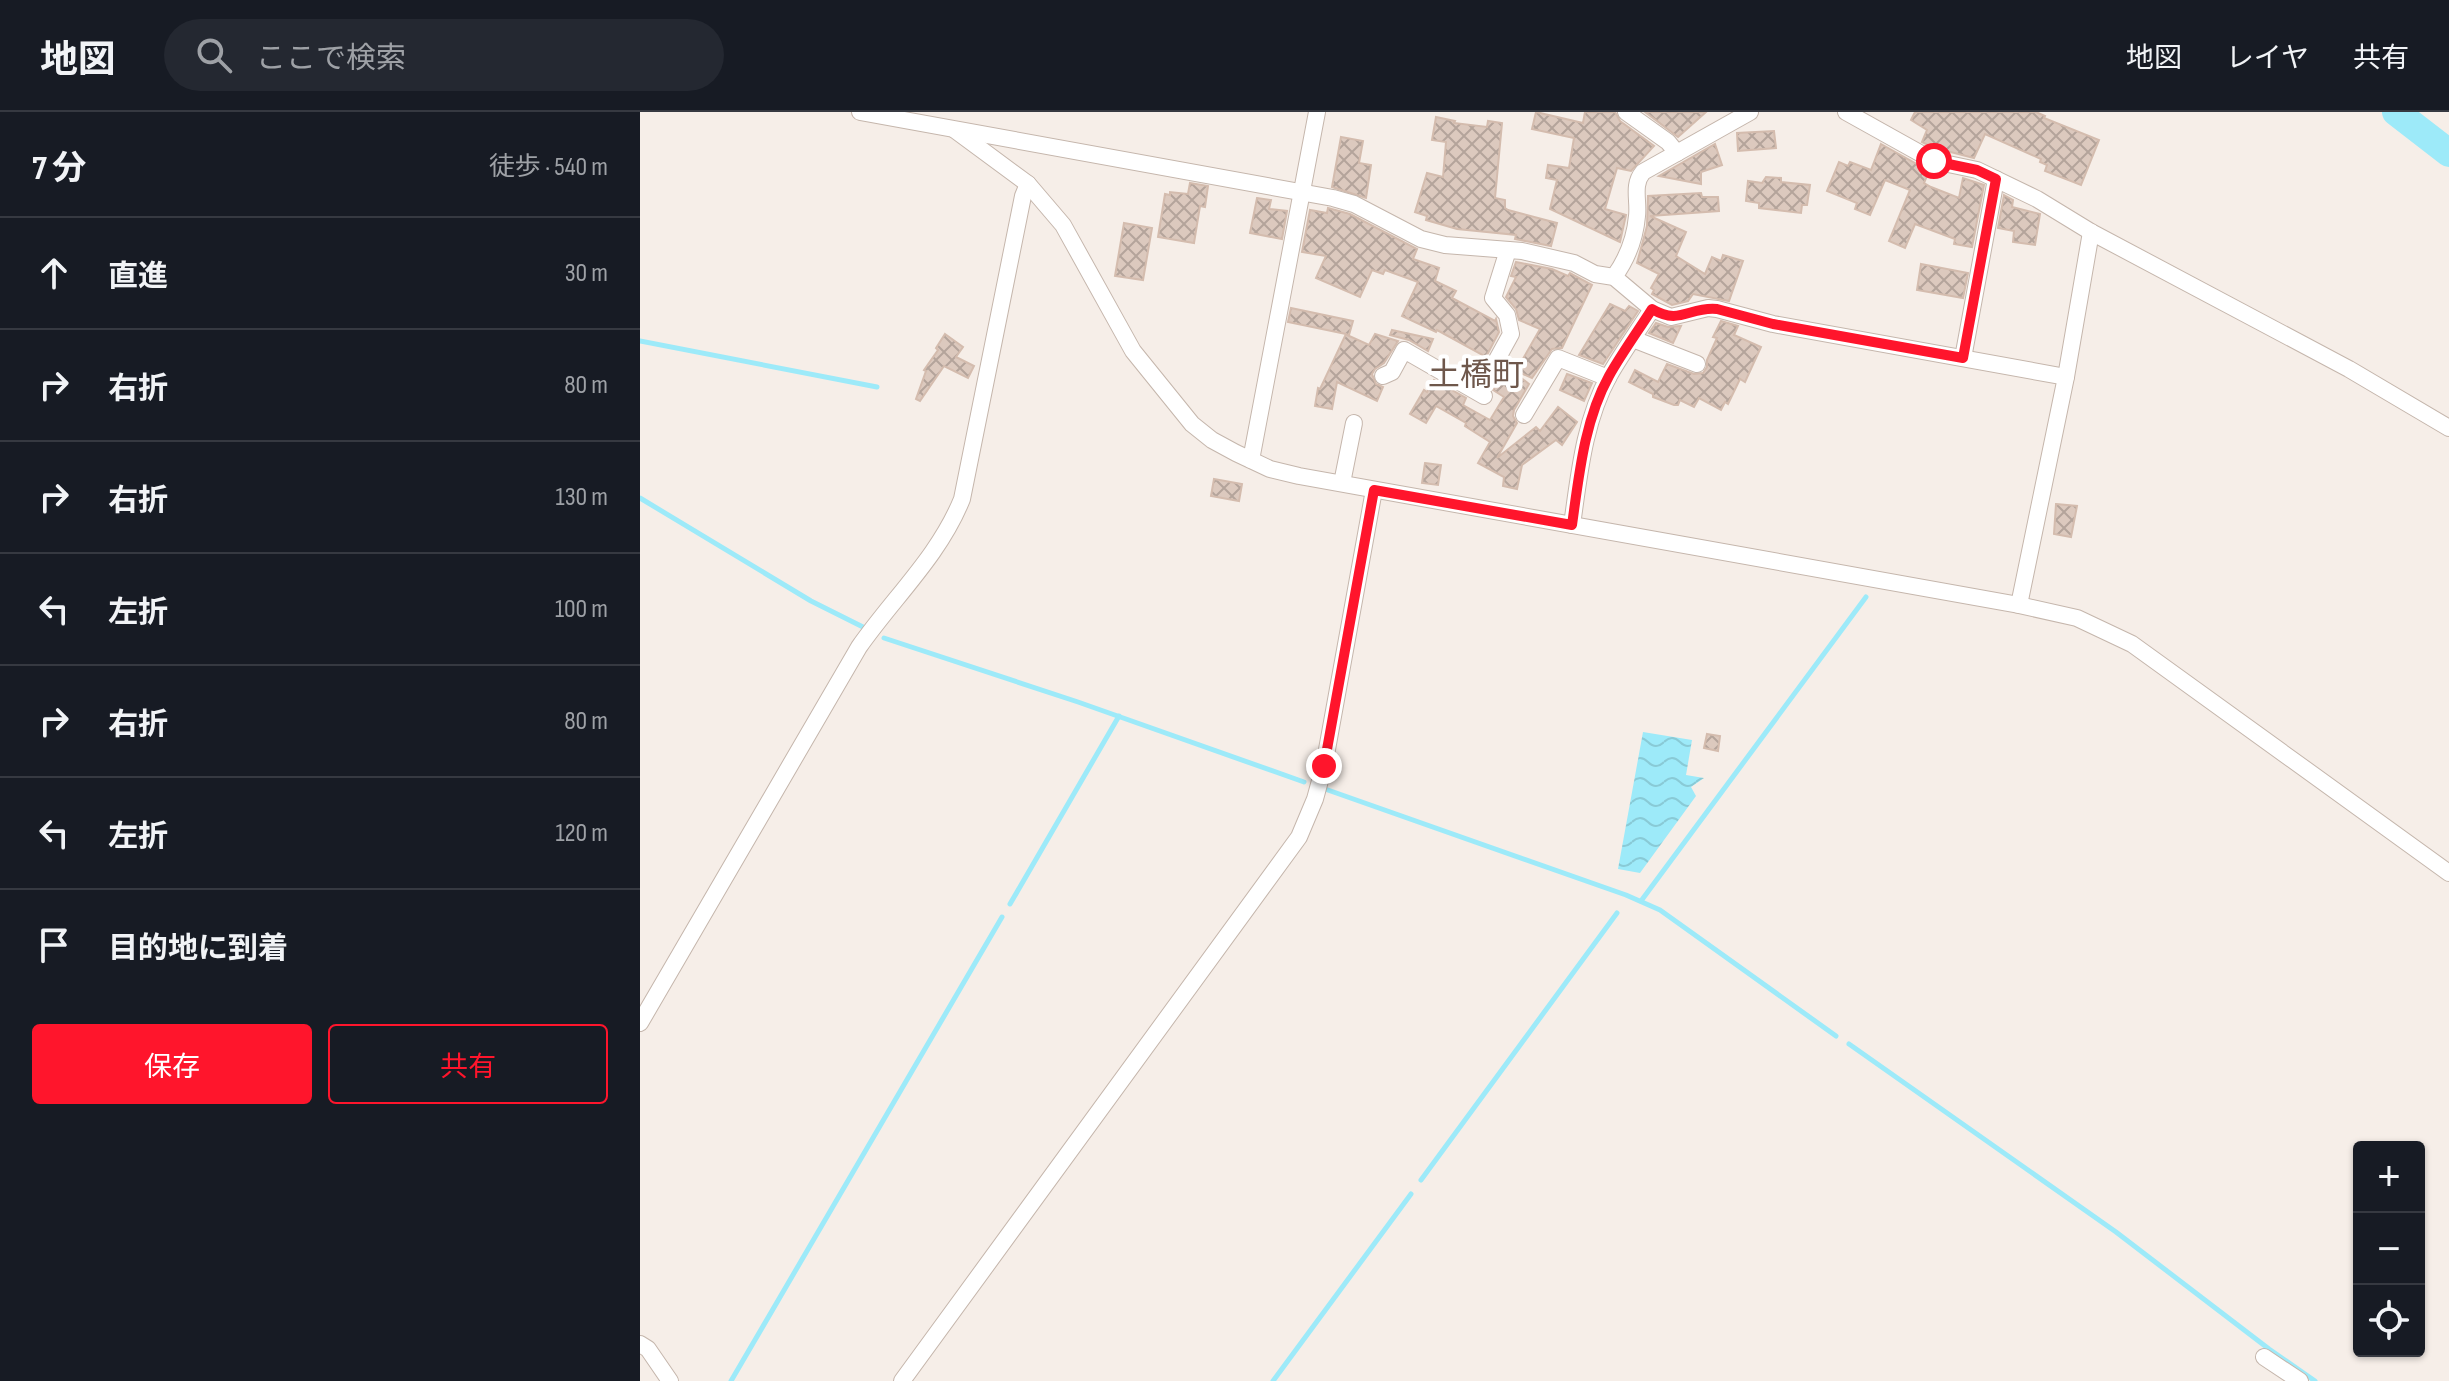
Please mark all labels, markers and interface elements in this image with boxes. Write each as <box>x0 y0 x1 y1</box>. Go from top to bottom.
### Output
search box <box>164 19 724 91</box>
icon: search <box>192 33 236 77</box>
text: 地図 <box>40 38 116 83</box>
text: ここで検索 <box>256 41 406 77</box>
text: 地図 <box>2126 42 2182 75</box>
text: レイヤ <box>2226 42 2309 75</box>
text: 共有 <box>2353 42 2409 75</box>
route start <box>1916 143 1952 179</box>
text: 7 分 <box>32 148 86 189</box>
text: 徒歩 · 540 m <box>489 152 608 183</box>
icon: ahead <box>32 251 76 295</box>
text: 30 m <box>565 258 608 289</box>
text: 直進 <box>108 259 168 295</box>
district label: 土橋町 <box>1428 356 1524 395</box>
icon: right <box>32 363 76 407</box>
text: 80 m <box>564 370 608 401</box>
text: 右折 <box>108 371 168 407</box>
icon: right <box>32 475 76 519</box>
text: 130 m <box>556 482 608 513</box>
text: 右折 <box>108 483 168 519</box>
icon: left <box>32 587 76 631</box>
text: 100 m <box>555 594 608 625</box>
text: 左折 <box>108 595 168 631</box>
icon: right <box>32 699 76 743</box>
text: 80 m <box>564 706 608 737</box>
text: 右折 <box>108 707 168 743</box>
route end <box>1306 748 1342 784</box>
icon: left <box>32 811 76 855</box>
text: 120 m <box>555 818 608 849</box>
text: 左折 <box>108 819 168 855</box>
icon: arrive <box>32 923 76 967</box>
text: 目的地に到着 <box>108 931 288 967</box>
button: 保存 <box>32 1024 312 1104</box>
button: 共有 <box>328 1024 608 1104</box>
map controls <box>2353 1141 2425 1357</box>
button: + <box>2353 1141 2425 1213</box>
button: − <box>2353 1213 2425 1285</box>
button: locate <box>2353 1285 2425 1357</box>

